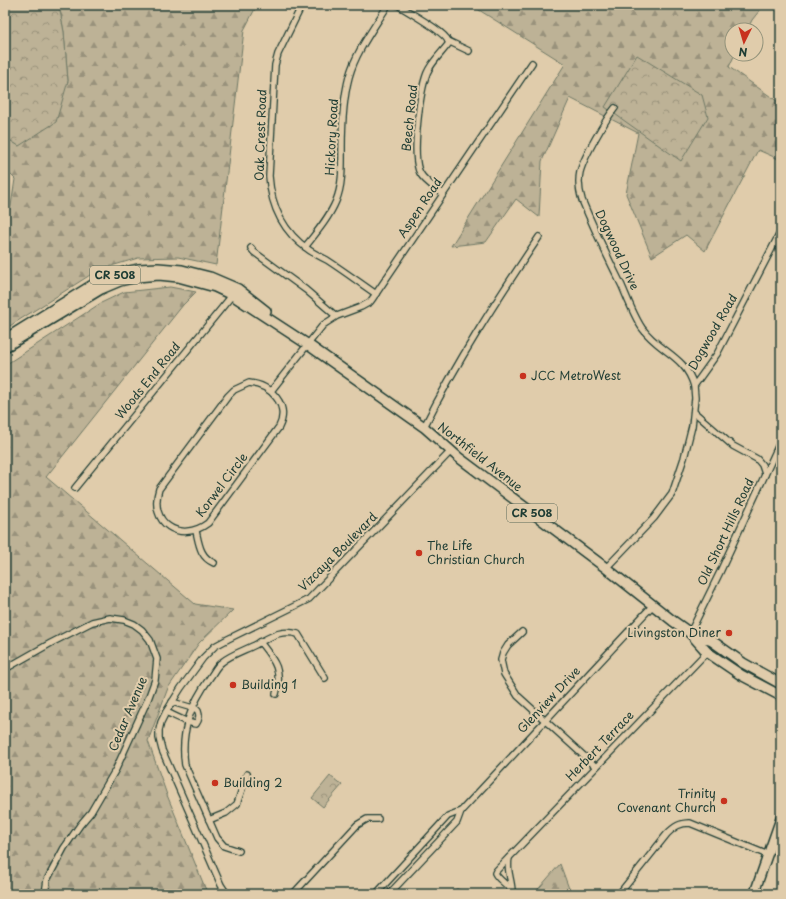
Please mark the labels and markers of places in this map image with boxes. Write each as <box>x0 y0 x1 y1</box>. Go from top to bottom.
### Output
place label: JCC MetroWest <box>531 366 621 384</box>
marker: JCC MetroWest <box>518 371 528 381</box>
place label: The Life Christian Church <box>427 536 525 568</box>
marker: The Life Christian Church <box>414 548 424 558</box>
place label: Livingston Diner <box>627 623 721 641</box>
marker: Livingston Diner <box>724 628 734 638</box>
place label: Building 1 <box>241 675 297 693</box>
marker: Building 1 <box>228 680 238 690</box>
place label: Building 2 <box>223 773 282 791</box>
marker: Building 2 <box>210 778 220 788</box>
place label: Trinity Covenant Church <box>617 784 716 816</box>
marker: Trinity Covenant Church <box>719 796 729 806</box>

